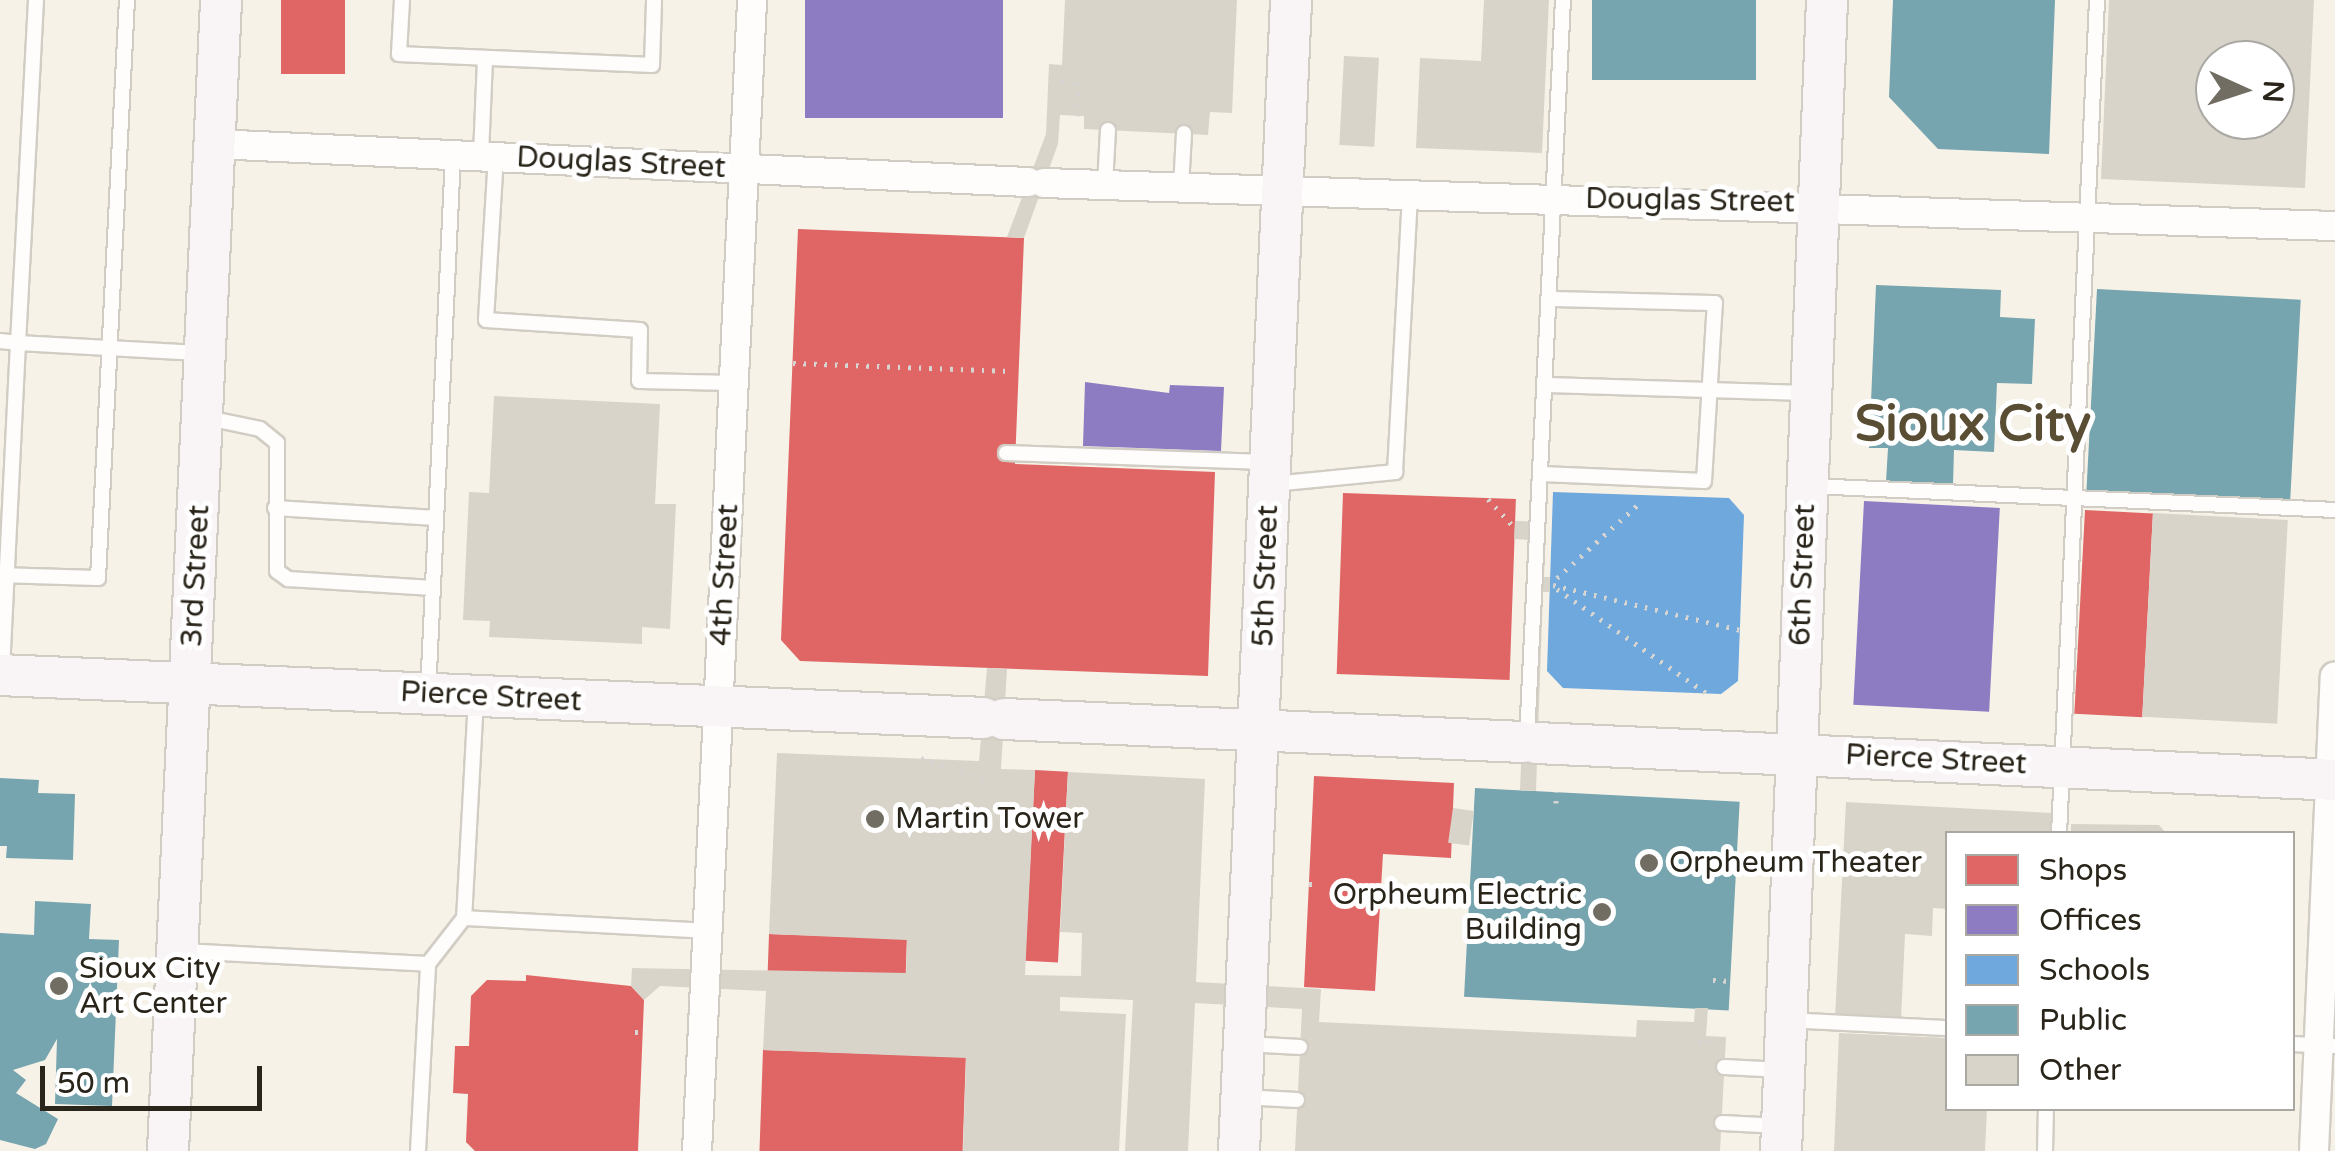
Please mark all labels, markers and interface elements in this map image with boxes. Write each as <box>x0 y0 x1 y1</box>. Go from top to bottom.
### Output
north arrow <box>2195 40 2295 140</box>
text: N <box>2255 79 2291 104</box>
street label: Douglas Street <box>515 140 727 186</box>
street label: Douglas Street <box>1585 181 1795 221</box>
district label: Sioux City <box>1855 395 2091 455</box>
street label: 4th Street <box>703 503 747 647</box>
street label: 6th Street <box>1783 503 1823 647</box>
street label: 3rd Street <box>174 504 218 648</box>
street label: 5th Street <box>1246 504 1286 648</box>
street label: Pierce Street <box>399 674 583 720</box>
street label: Pierce Street <box>1844 737 2028 783</box>
place label: Martin Tower <box>895 801 1084 837</box>
marker: Martin Tower <box>864 808 886 830</box>
legend <box>1945 831 2295 1111</box>
place label: Orpheum Theater <box>1669 845 1922 881</box>
marker: Orpheum Theater <box>1638 852 1660 874</box>
text: Shops <box>2039 852 2127 889</box>
place label: Orpheum Electric Building <box>1333 877 1582 948</box>
marker: Orpheum Electric Building <box>1591 901 1613 923</box>
text: Offices <box>2039 902 2142 939</box>
place label: Sioux City Art Center <box>79 951 227 1022</box>
text: Schools <box>2039 952 2150 989</box>
marker: Sioux City Art Center <box>48 975 70 997</box>
text: Public <box>2039 1002 2127 1039</box>
scale bar <box>45 1046 268 1108</box>
text: Other <box>2039 1052 2122 1089</box>
text: 50 m <box>57 1065 130 1102</box>

